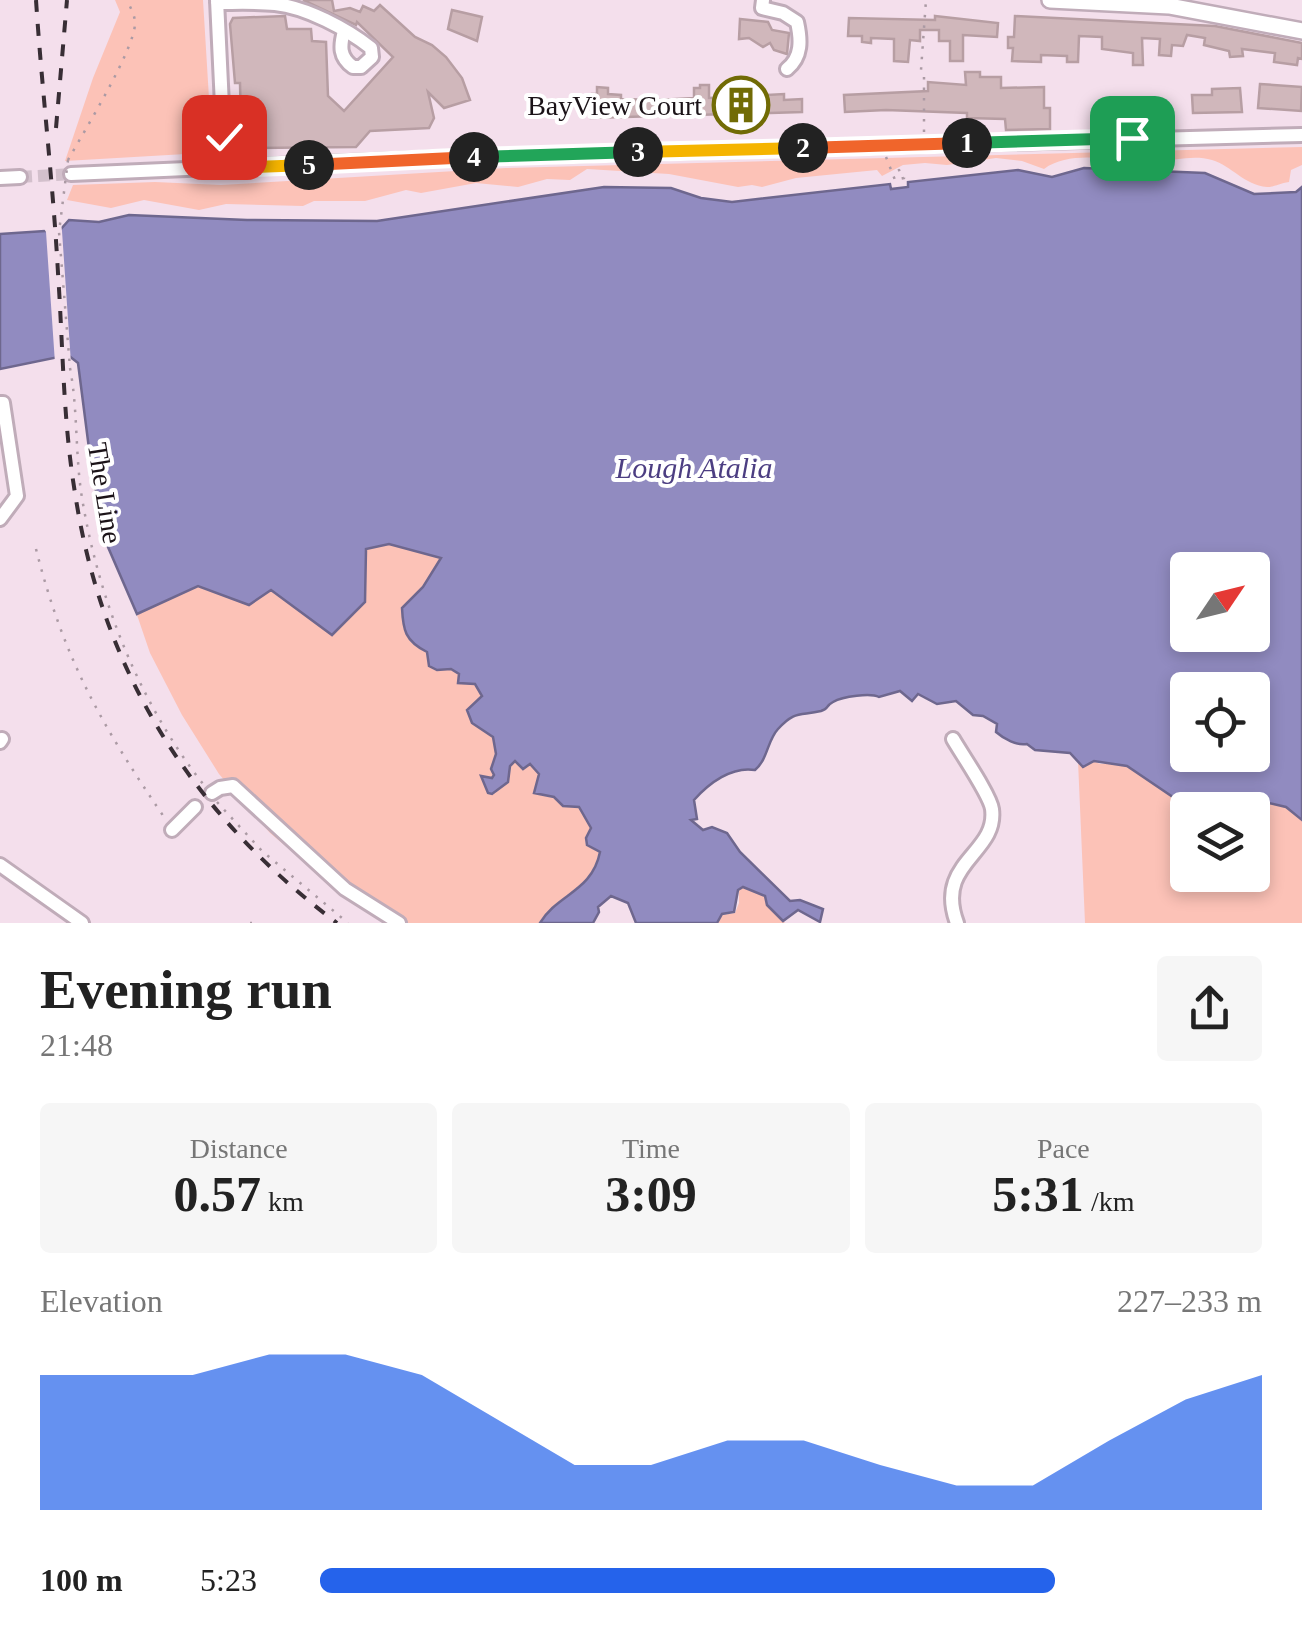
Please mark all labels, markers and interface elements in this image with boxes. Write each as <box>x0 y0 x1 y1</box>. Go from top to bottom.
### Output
building icon: BayView Court <box>711 75 771 135</box>
place label: BayView Court <box>527 90 702 121</box>
pin <box>182 95 267 180</box>
pin <box>1090 96 1175 181</box>
icon: check <box>197 110 252 165</box>
icon: arrive <box>1105 111 1160 166</box>
pin: 1 <box>942 118 992 168</box>
pin: 2 <box>778 123 828 173</box>
pin: 3 <box>613 127 663 177</box>
text: 1 <box>960 127 974 158</box>
pin: 4 <box>449 132 499 182</box>
text: 2 <box>796 132 810 163</box>
text: 3 <box>631 136 645 167</box>
pin: 5 <box>284 140 334 190</box>
text: 4 <box>467 141 481 172</box>
text: 5 <box>302 149 316 180</box>
street label: The Line <box>82 440 128 546</box>
water label: Lough Atalia <box>615 451 772 484</box>
north arrow <box>1170 552 1270 652</box>
map controls <box>1170 552 1270 892</box>
button: locate <box>1170 672 1270 772</box>
button: layers <box>1170 792 1270 892</box>
button: share <box>1157 956 1262 1061</box>
text: Evening run <box>40 959 332 1020</box>
text: 21:48 <box>40 1027 113 1063</box>
text: Distance <box>190 1133 288 1164</box>
text: Time <box>622 1133 680 1164</box>
text: Pace <box>1037 1133 1090 1164</box>
text: 0.57 <box>174 1166 261 1222</box>
text: 3:09 <box>605 1166 697 1222</box>
text: 5:31 <box>992 1166 1084 1222</box>
text: km <box>261 1186 304 1217</box>
text: /km <box>1084 1186 1134 1217</box>
text: Elevation <box>40 1283 163 1319</box>
text: 227–233 m <box>1117 1283 1262 1319</box>
text: 100 m <box>40 1562 123 1598</box>
text: 5:23 <box>200 1562 257 1598</box>

